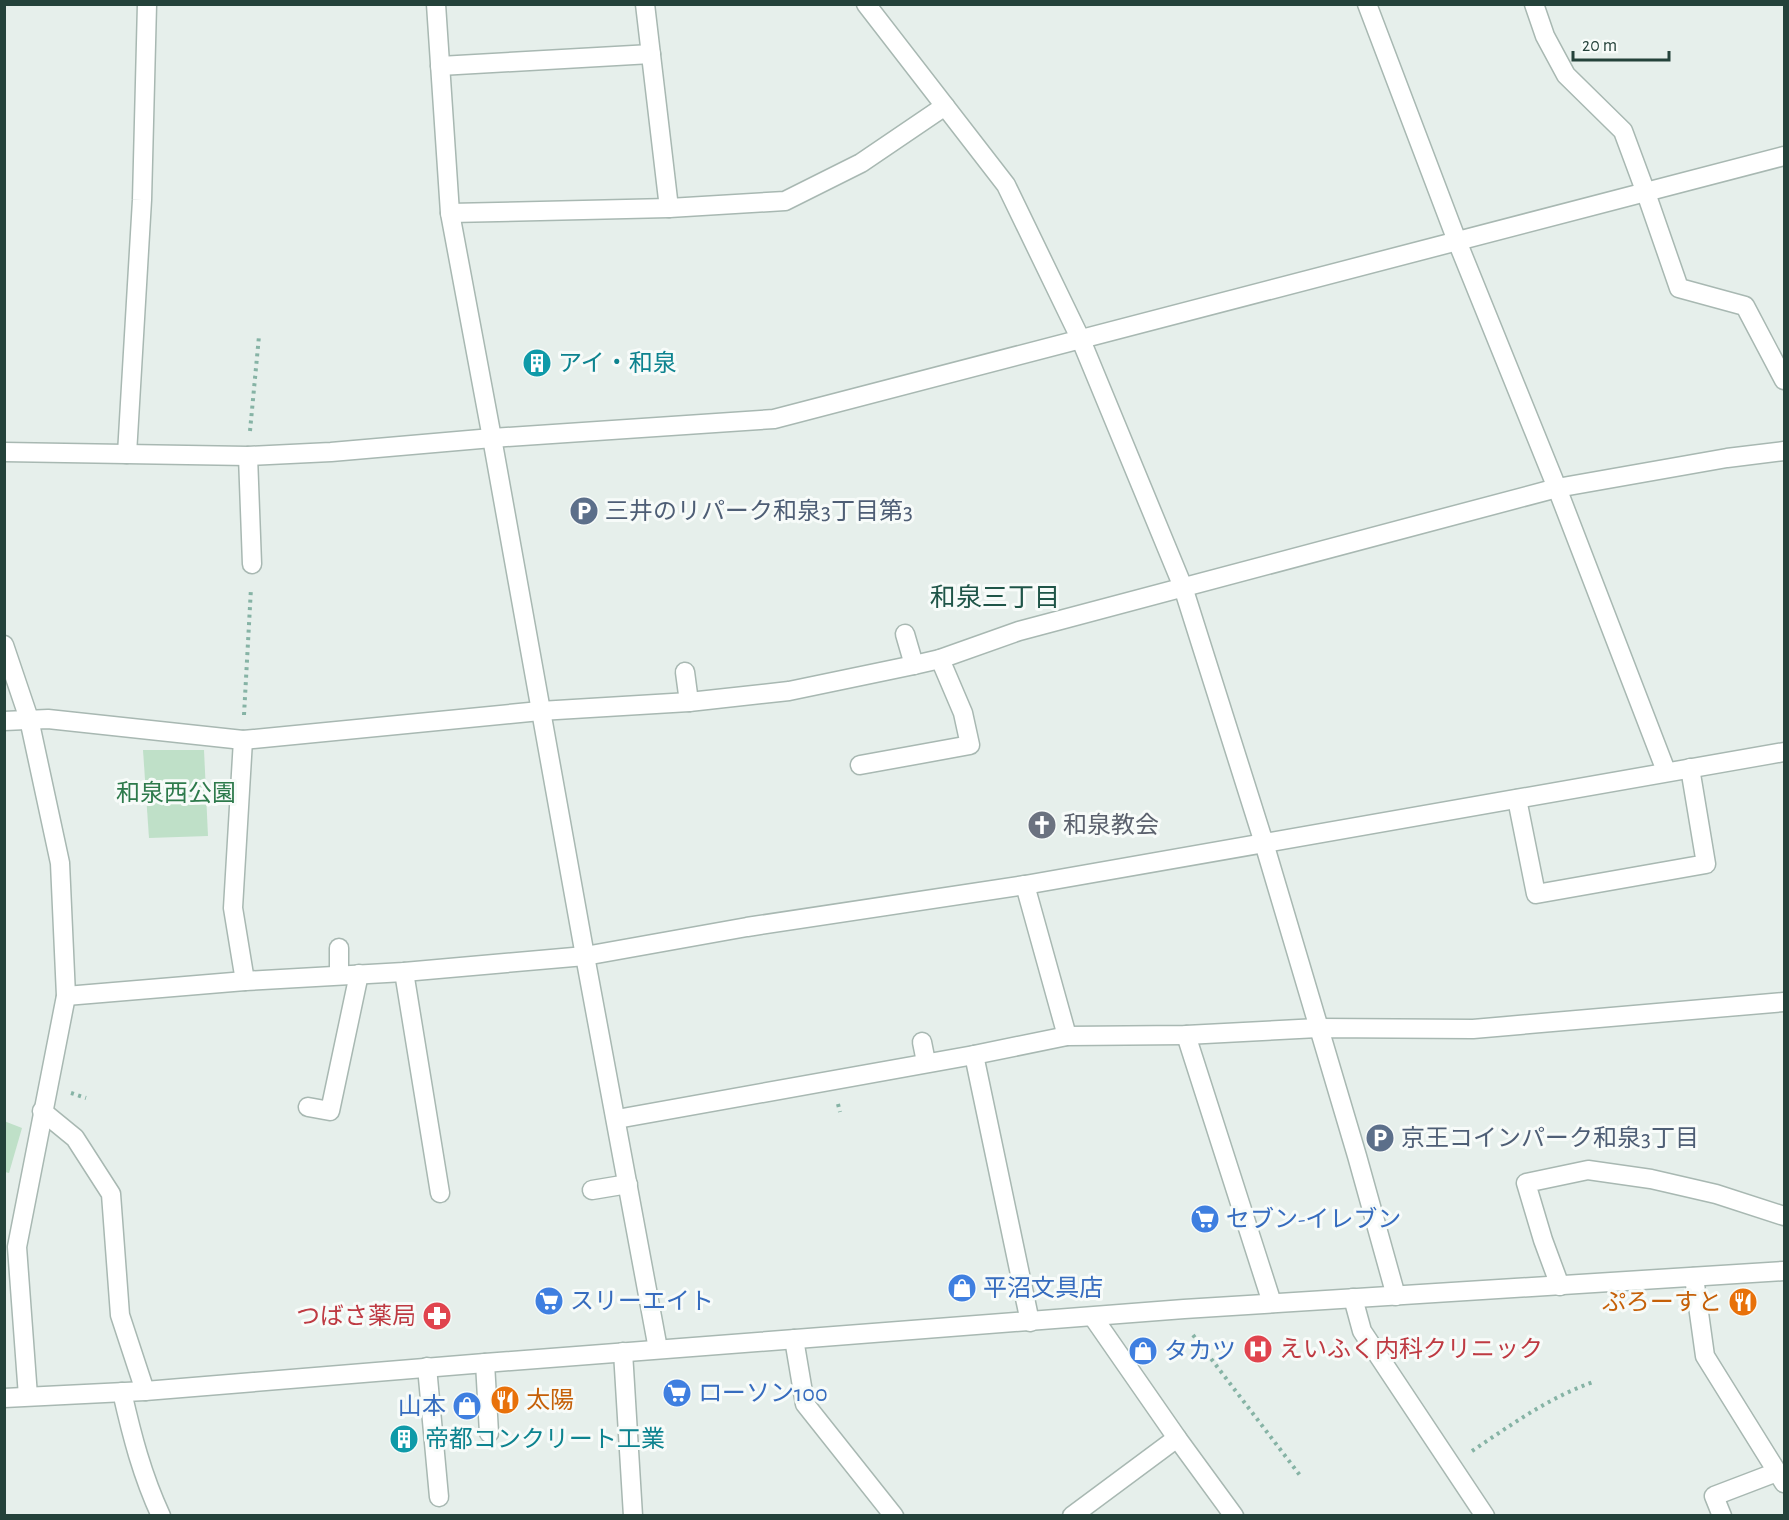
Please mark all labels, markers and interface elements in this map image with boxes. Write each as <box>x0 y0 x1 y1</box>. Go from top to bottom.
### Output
scale bar <box>1573 24 1669 62</box>
text: 20 m <box>1582 37 1617 55</box>
building icon: アイ・和泉 <box>521 347 553 379</box>
place label: アイ・和泉 <box>558 350 677 376</box>
parking icon: 三井のリパーク和泉3丁目第3 <box>568 495 600 527</box>
place label: 三井のリパーク和泉3丁目第3 <box>605 498 913 524</box>
district label: 和泉三丁目 <box>930 584 1060 611</box>
park label: 和泉西公園 <box>116 780 236 806</box>
church icon: 和泉教会 <box>1026 809 1058 841</box>
place label: 和泉教会 <box>1063 812 1159 838</box>
parking icon: 京王コインパーク和泉3丁目 <box>1364 1122 1396 1154</box>
place label: 京王コインパーク和泉3丁目 <box>1401 1125 1699 1151</box>
supermarket icon: セブン-イレブン <box>1189 1203 1221 1235</box>
place label: セブン-イレブン <box>1226 1206 1401 1232</box>
shop icon: 平沼文具店 <box>946 1272 978 1304</box>
place label: 平沼文具店 <box>983 1275 1103 1301</box>
supermarket icon: スリーエイト <box>533 1285 565 1317</box>
restaurant icon: ぷろーすと <box>1727 1286 1759 1318</box>
place label: スリーエイト <box>570 1290 714 1314</box>
place label: ぷろーすと <box>1602 1291 1722 1315</box>
pharmacy icon: つばさ薬局 <box>421 1300 453 1332</box>
place label: つばさ薬局 <box>296 1303 416 1329</box>
hospital icon: えいふく内科クリニック <box>1242 1333 1274 1365</box>
shop icon: タカツ <box>1127 1335 1159 1367</box>
place label: えいふく内科クリニック <box>1279 1336 1543 1362</box>
place label: タカツ <box>1164 1339 1236 1364</box>
supermarket icon: ローソン100 <box>661 1377 693 1409</box>
place label: ローソン100 <box>698 1382 828 1406</box>
restaurant icon: 太陽 <box>489 1384 521 1416</box>
place label: 太陽 <box>526 1387 574 1413</box>
shop icon: 山本 <box>451 1390 483 1422</box>
place label: 山本 <box>398 1393 446 1419</box>
building icon: 帝都コンクリート工業 <box>388 1423 420 1455</box>
place label: 帝都コンクリート工業 <box>425 1426 665 1452</box>

